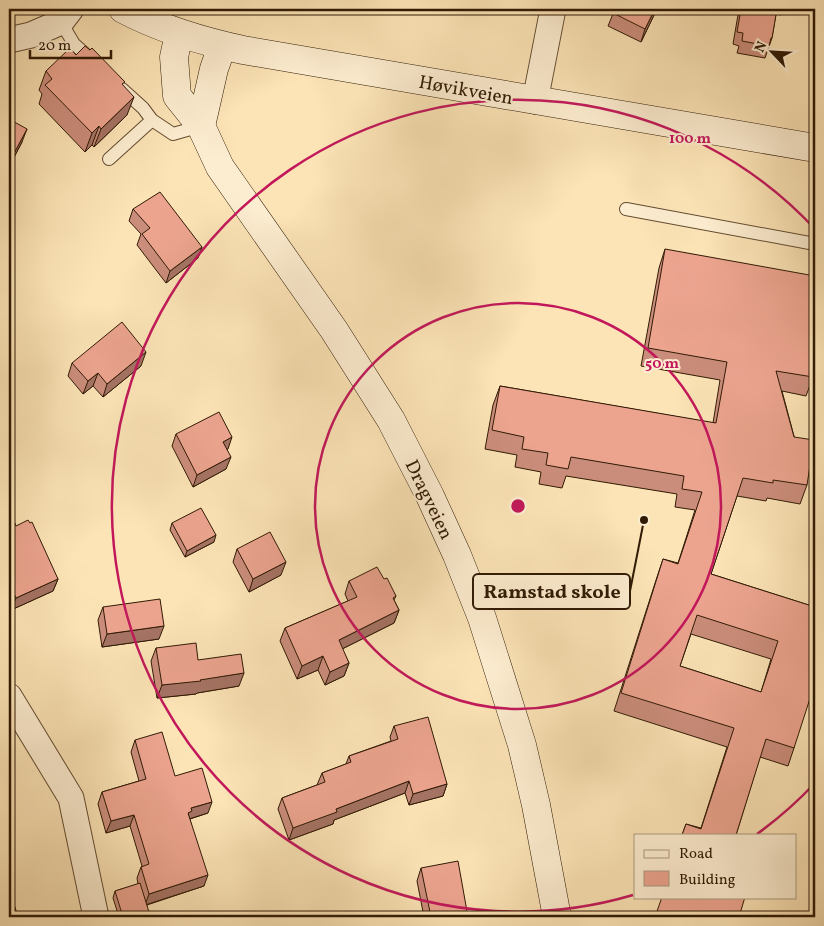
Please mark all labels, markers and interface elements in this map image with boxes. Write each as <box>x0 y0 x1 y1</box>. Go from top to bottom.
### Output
scale bar <box>30 28 111 60</box>
north arrow <box>746 28 796 78</box>
text: 20 m <box>38 36 71 57</box>
text: N <box>751 39 772 56</box>
street label: Høvikveien <box>416 70 515 112</box>
text: 100 m <box>669 129 712 150</box>
text: 50 m <box>645 354 679 375</box>
street label: Dragveien <box>398 456 459 544</box>
centre of rings <box>509 497 527 515</box>
callout: Ramstad skole <box>473 574 630 609</box>
text: Ramstad skole <box>483 579 621 607</box>
legend <box>634 834 796 898</box>
text: Road <box>679 844 713 865</box>
text: Building <box>679 870 736 891</box>

